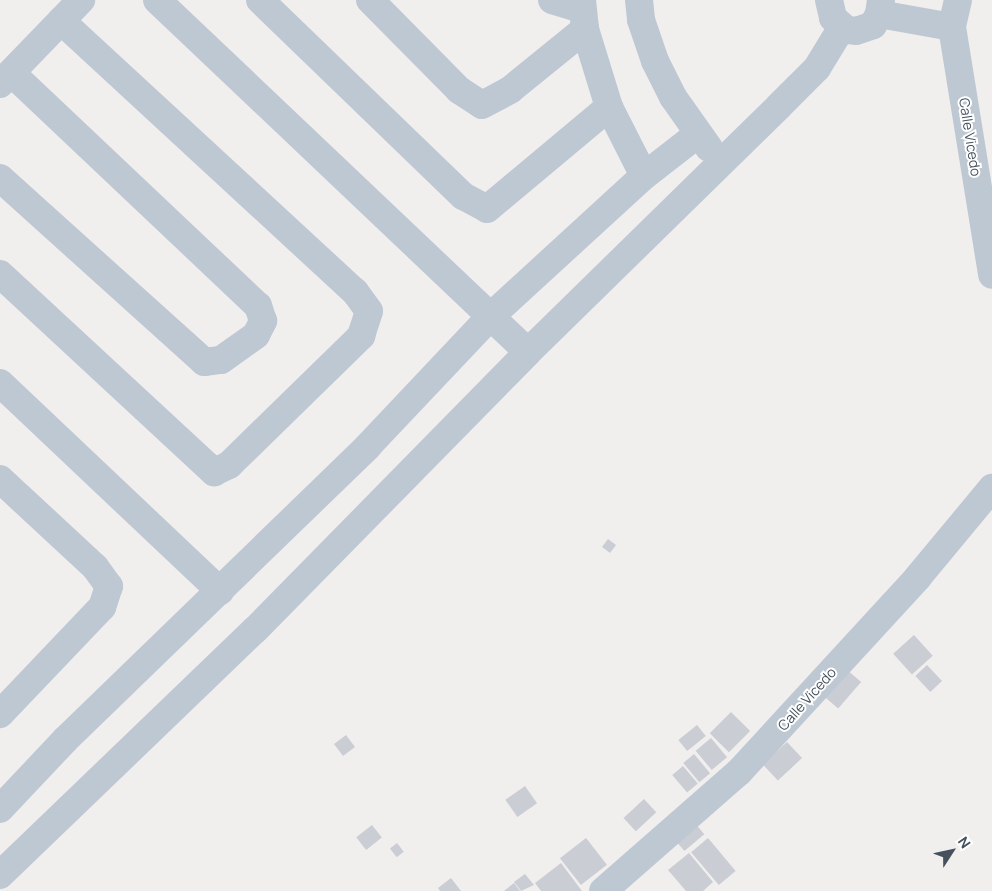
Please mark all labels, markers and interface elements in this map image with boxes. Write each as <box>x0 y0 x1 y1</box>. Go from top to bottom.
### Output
street label: Calle Vicedo <box>956 97 984 177</box>
street label: Calle Vicedo <box>774 664 840 734</box>
north arrow <box>927 826 977 876</box>
text: N <box>954 833 975 852</box>

